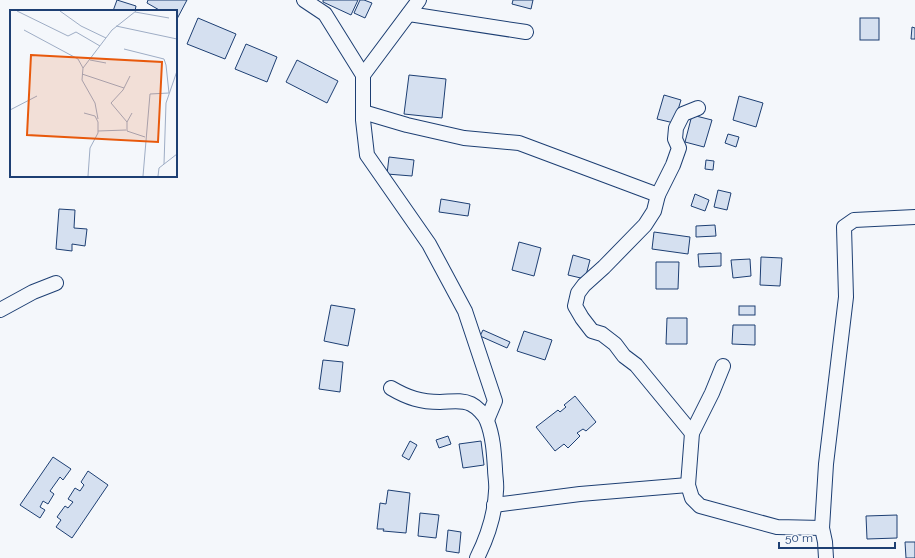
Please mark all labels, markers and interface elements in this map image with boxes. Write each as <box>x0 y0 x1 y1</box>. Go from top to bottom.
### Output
inset map <box>10 10 177 177</box>
scale bar <box>779 524 895 550</box>
text: 50 m <box>785 531 813 545</box>

